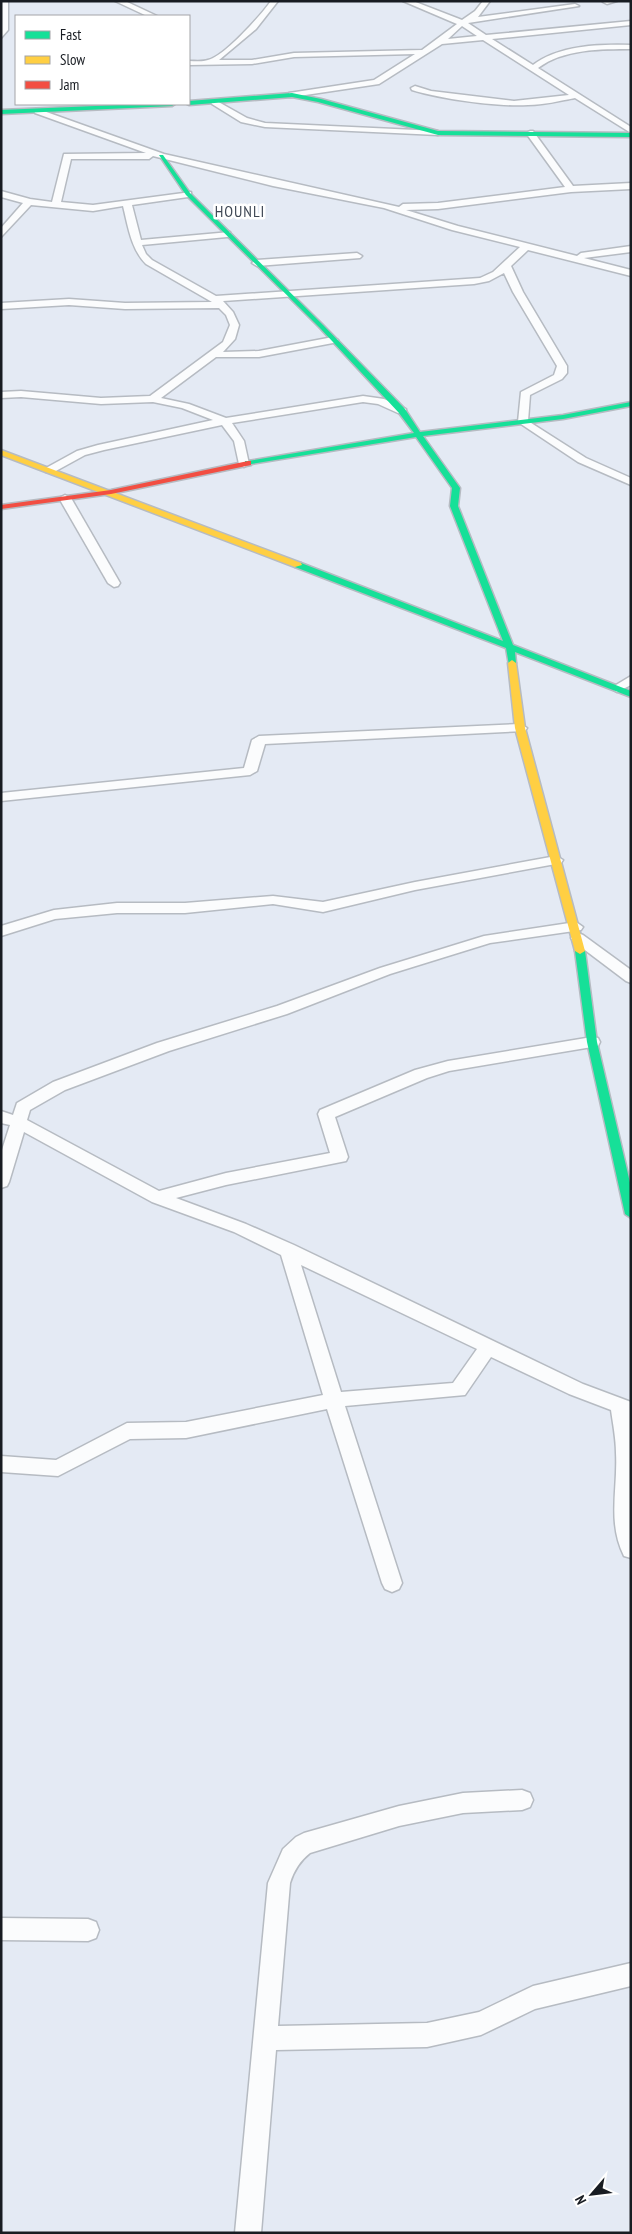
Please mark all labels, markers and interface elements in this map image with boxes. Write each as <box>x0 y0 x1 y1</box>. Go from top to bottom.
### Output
legend <box>15 15 190 105</box>
text: Fast <box>60 25 81 44</box>
text: Slow <box>60 50 85 69</box>
text: Jam <box>59 75 79 94</box>
district label: HOUNLI <box>215 201 265 221</box>
north arrow <box>567 2169 617 2219</box>
text: N <box>571 2193 590 2208</box>

